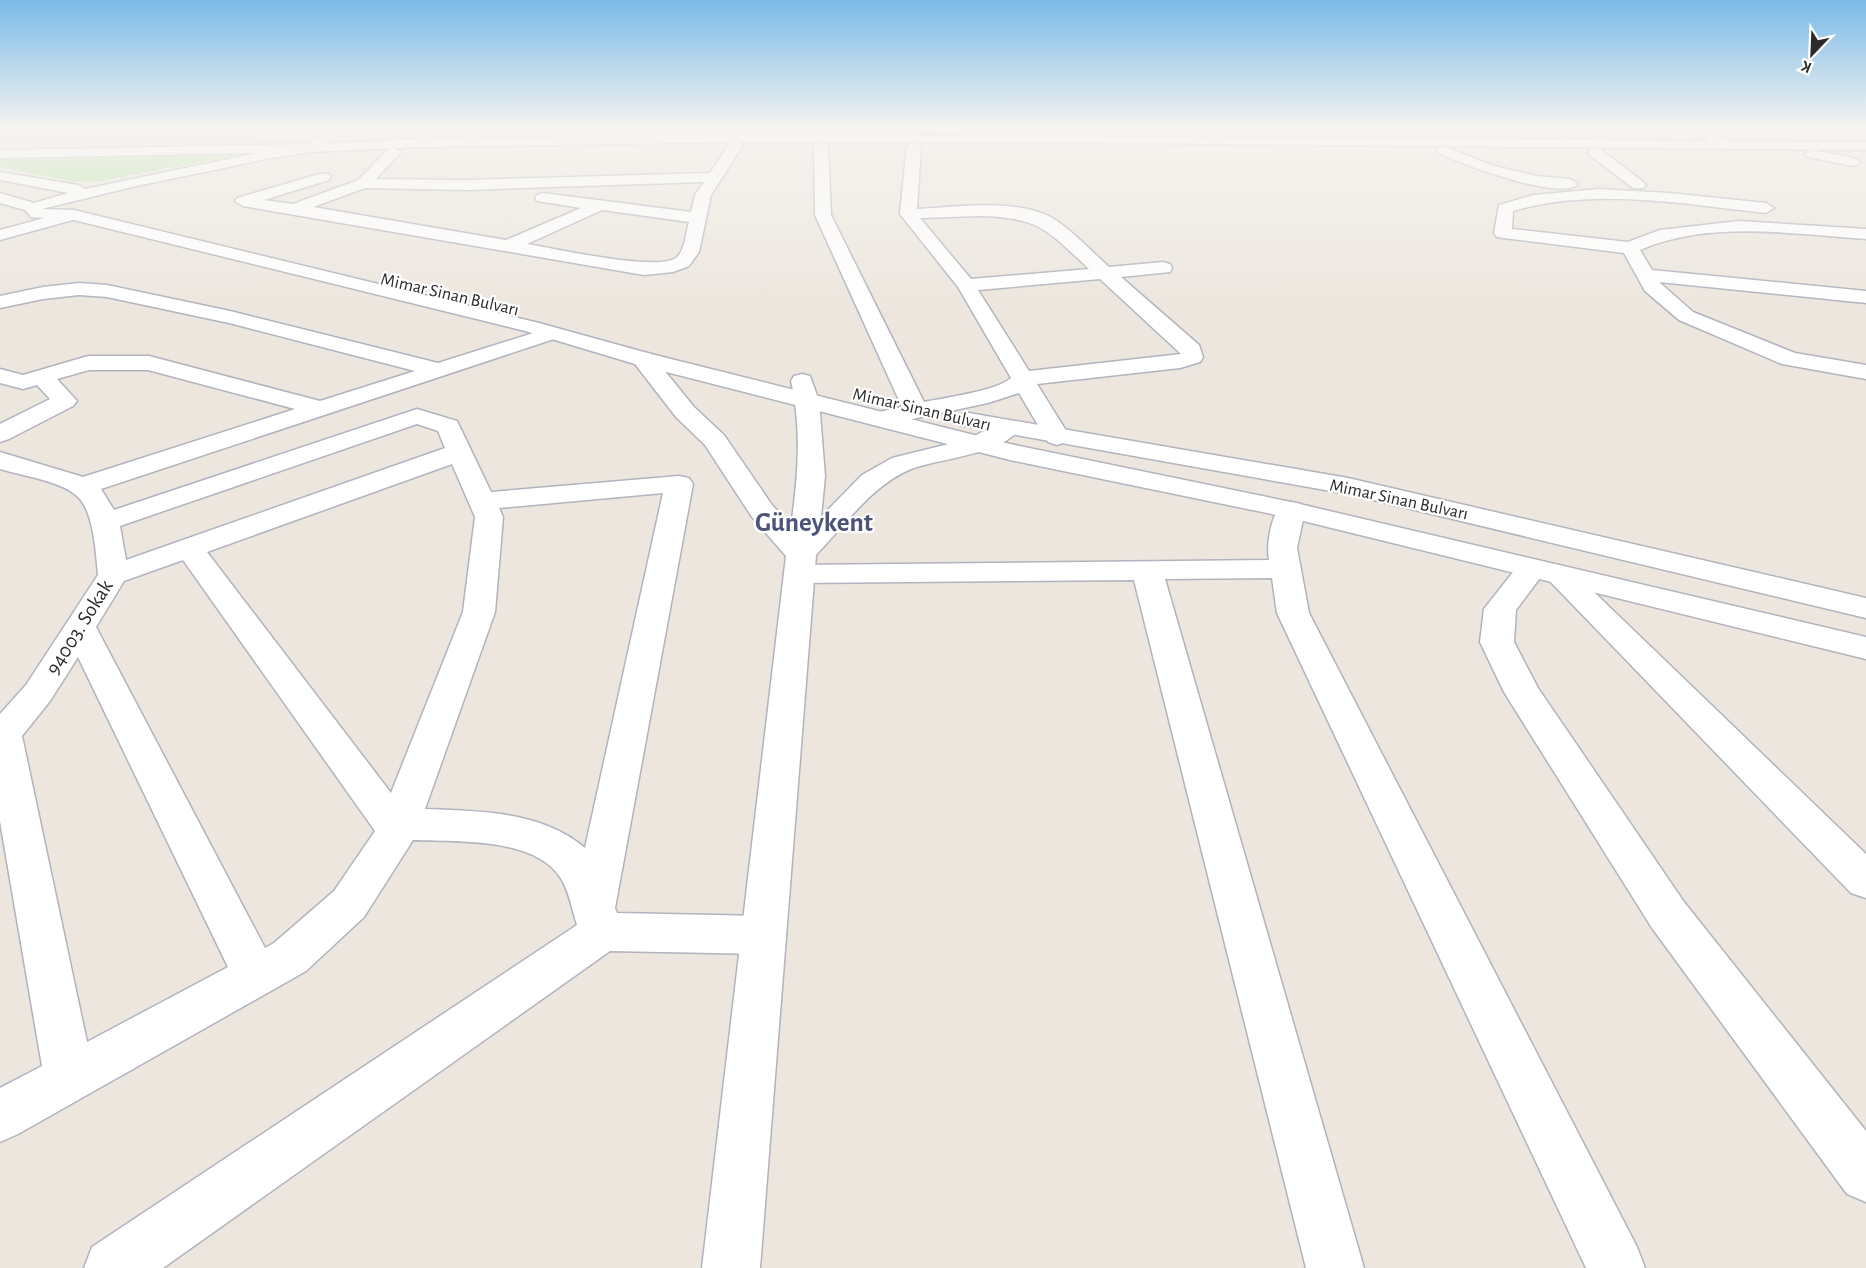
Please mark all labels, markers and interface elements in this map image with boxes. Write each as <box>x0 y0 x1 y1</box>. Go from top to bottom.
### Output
north arrow <box>1782 24 1842 84</box>
text: K <box>1799 57 1814 76</box>
street label: Mimar Sinan Bulvarı <box>379 270 521 320</box>
street label: Mimar Sinan Bulvarı <box>851 385 993 435</box>
street label: Mimar Sinan Bulvarı <box>1328 476 1470 523</box>
district label: Güneykent <box>755 509 873 537</box>
street label: 94003. Sokak <box>42 576 117 678</box>

